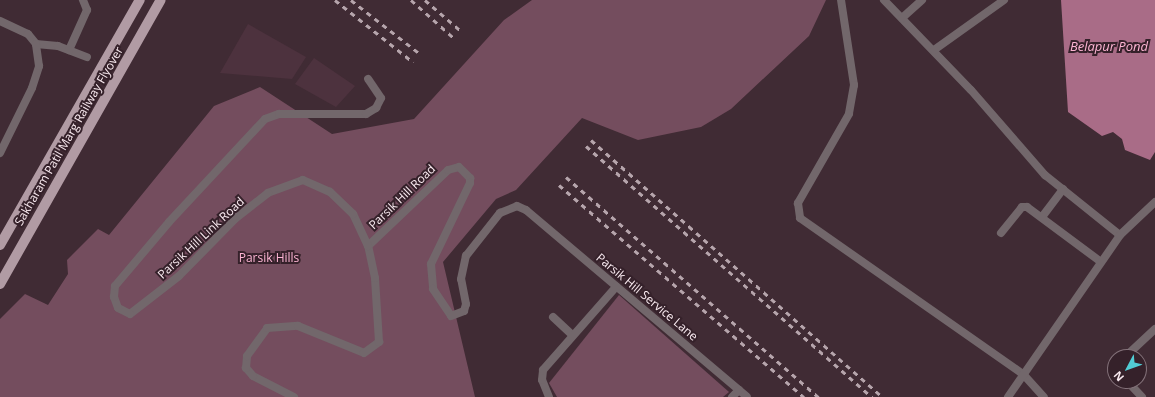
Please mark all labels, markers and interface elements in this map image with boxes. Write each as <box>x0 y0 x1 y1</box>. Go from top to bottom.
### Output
water label: Belapur Pond <box>1070 38 1148 54</box>
street label: Sakharam Patil Marg Railway Flyover <box>12 44 126 228</box>
street label: Parsik Hill Road <box>366 162 438 232</box>
street label: Parsik Hill Link Road <box>155 194 247 282</box>
street label: Parsik Hill Service Lane <box>593 250 701 344</box>
park label: Parsik Hills <box>239 251 299 265</box>
north arrow <box>1107 349 1147 389</box>
text: N <box>1110 368 1127 385</box>

